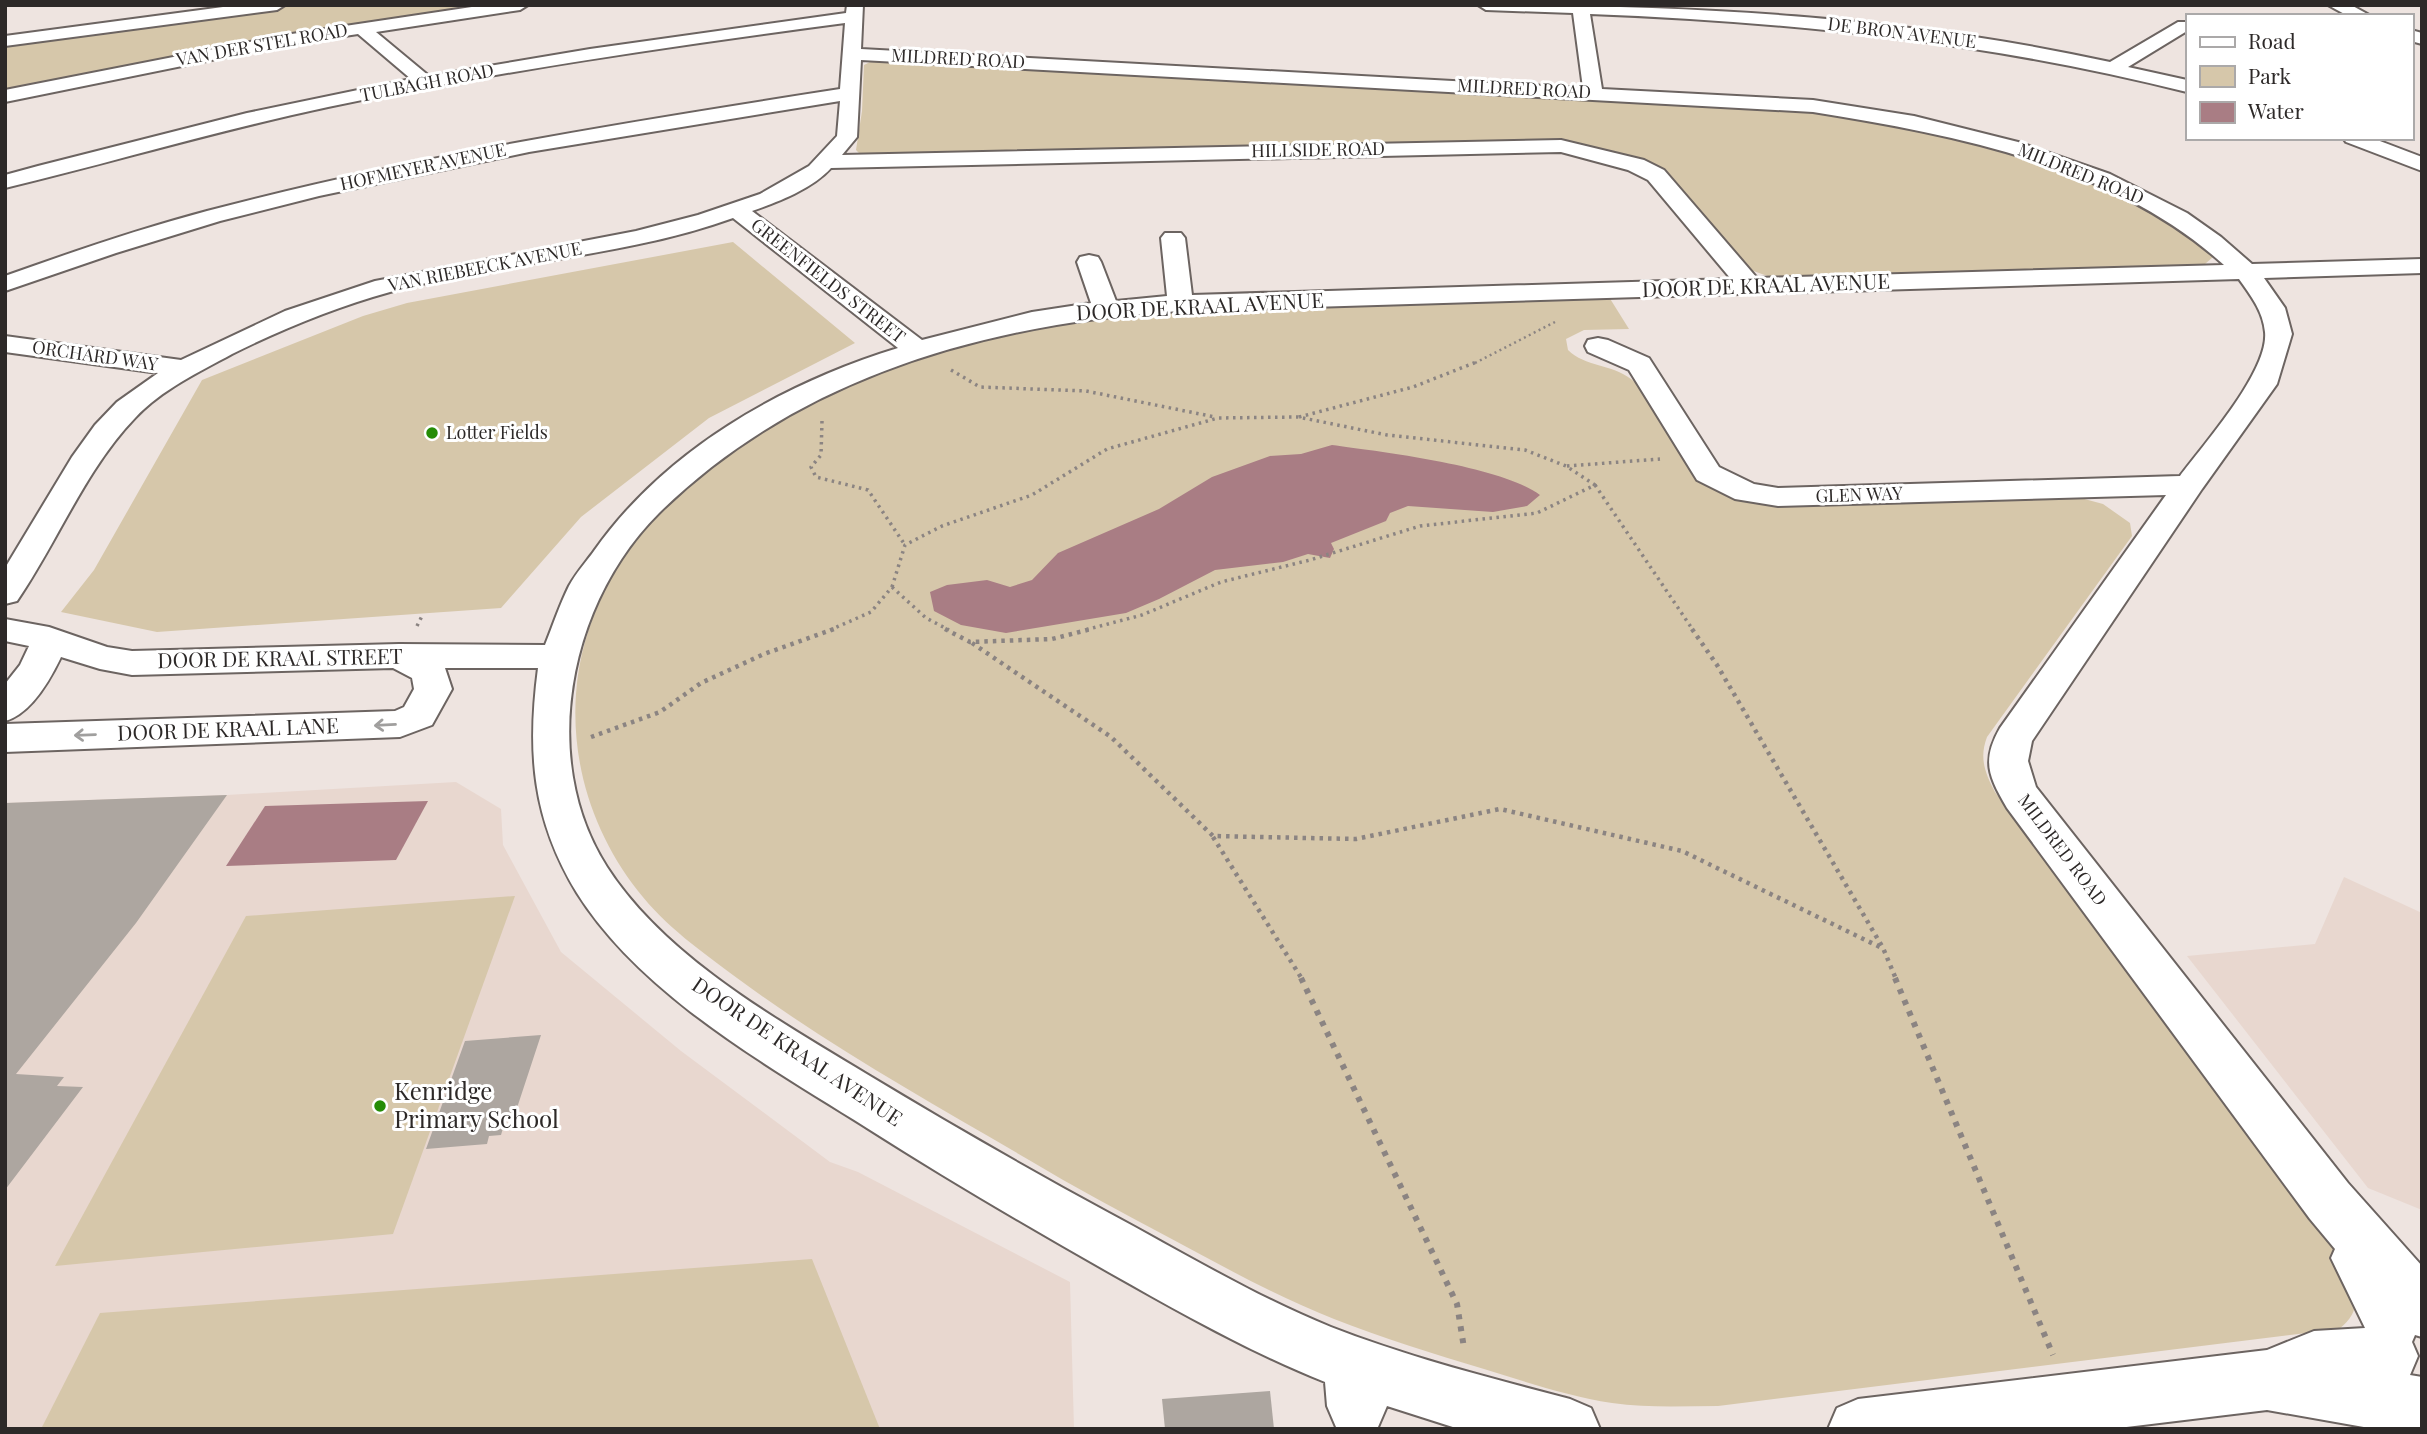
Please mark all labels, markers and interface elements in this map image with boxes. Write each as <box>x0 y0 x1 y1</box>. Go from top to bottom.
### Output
street label: DE BRON AVENUE <box>1826 11 1978 53</box>
legend <box>2186 14 2413 140</box>
street label: VAN DER STEL ROAD <box>173 17 349 71</box>
text: Road <box>2248 26 2296 54</box>
street label: MILDRED ROAD <box>890 43 1026 73</box>
street label: TULBAGH ROAD <box>358 57 496 107</box>
text: Park <box>2248 61 2292 89</box>
street label: MILDRED ROAD <box>1456 73 1592 103</box>
text: Water <box>2247 96 2304 124</box>
street label: HILLSIDE ROAD <box>1251 136 1385 162</box>
street label: HOFMEYER AVENUE <box>338 137 508 195</box>
street label: MILDRED ROAD <box>2015 137 2148 209</box>
street label: GREENFIELDS STREET <box>746 212 911 348</box>
street label: VAN RIEBEECK AVENUE <box>385 235 584 297</box>
street label: DOOR DE KRAAL AVENUE <box>1641 266 1890 302</box>
street label: DOOR DE KRAAL AVENUE <box>1075 285 1325 325</box>
street label: ORCHARD WAY <box>31 334 160 376</box>
place label: Lotter Fields <box>446 420 548 444</box>
marker: Lotter Fields <box>424 425 440 441</box>
street label: GLEN WAY <box>1815 480 1903 508</box>
street label: DOOR DE KRAAL STREET <box>157 641 403 673</box>
street label: DOOR DE KRAAL LANE <box>117 710 339 746</box>
one-way arrow <box>375 719 397 732</box>
one-way arrow <box>73 728 96 742</box>
street label: MILDRED ROAD <box>2013 789 2113 910</box>
street label: DOOR DE KRAAL AVENUE <box>687 969 909 1131</box>
place label: Kenridge Primary School <box>394 1074 559 1134</box>
marker: Kenridge Primary School <box>372 1098 388 1114</box>

